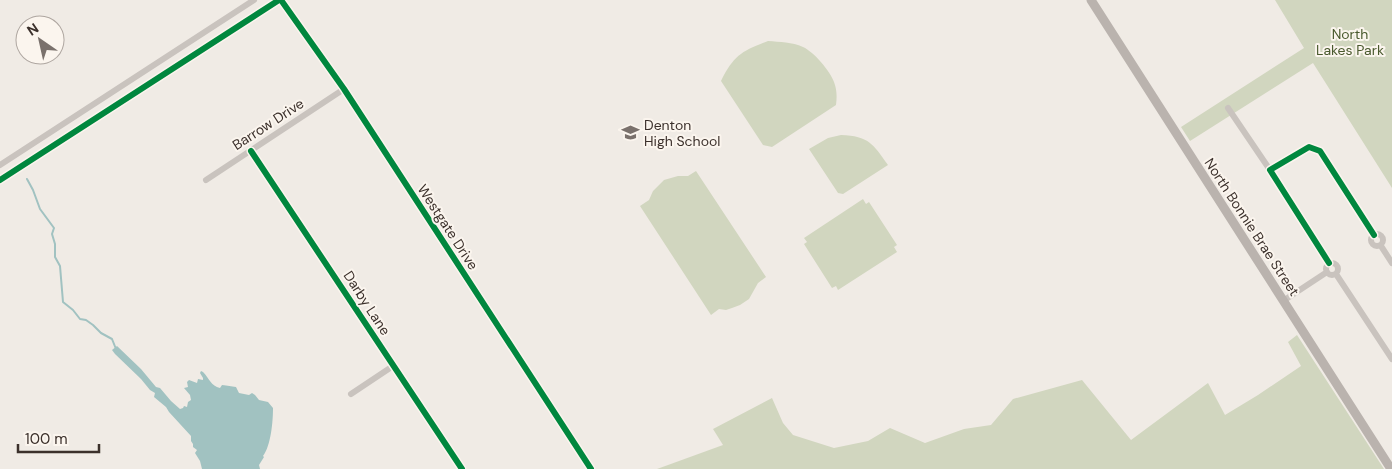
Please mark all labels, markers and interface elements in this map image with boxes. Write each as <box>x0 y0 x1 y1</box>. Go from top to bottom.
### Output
north arrow <box>15 15 65 65</box>
text: N <box>23 19 42 40</box>
park label: North Lakes Park <box>1316 25 1384 59</box>
street label: Barrow Drive <box>229 94 307 154</box>
place label: Denton High School <box>644 116 720 150</box>
school or university icon: Denton High School <box>620 123 640 143</box>
street label: North Bonnie Brae Street <box>1201 155 1303 299</box>
street label: Westgate Drive <box>414 181 482 273</box>
street label: Darby Lane <box>340 267 394 339</box>
scale bar <box>18 422 99 454</box>
text: 100 m <box>25 429 68 449</box>

